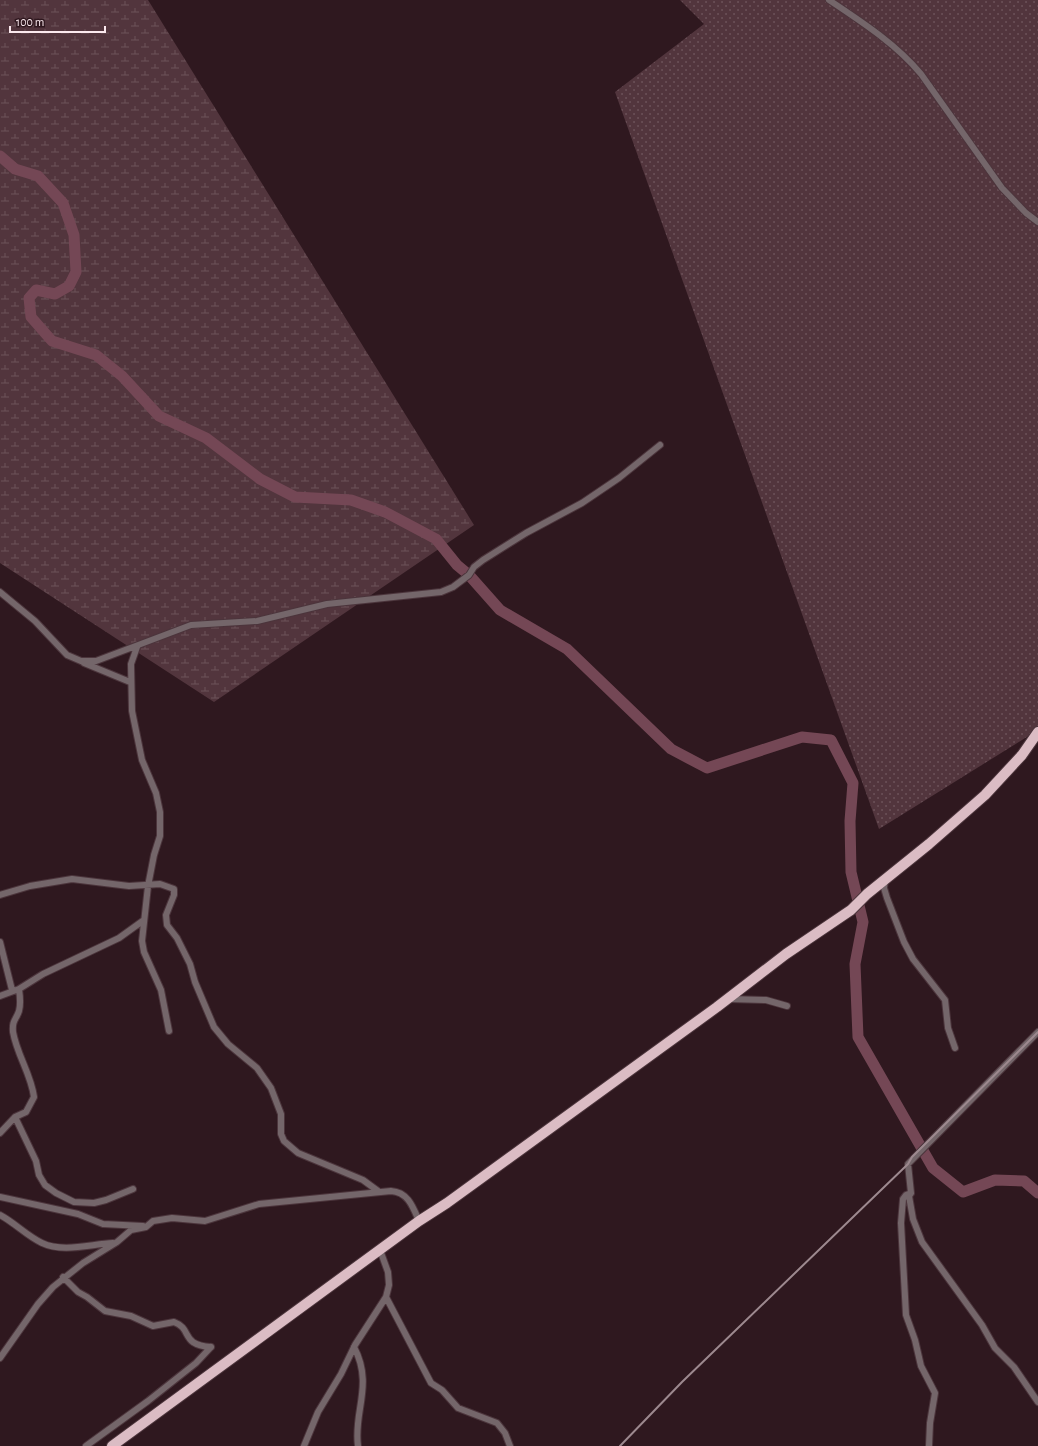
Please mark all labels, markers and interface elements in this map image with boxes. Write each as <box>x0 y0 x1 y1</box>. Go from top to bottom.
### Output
scale bar <box>10 8 105 34</box>
text: 100 m <box>16 16 44 28</box>

